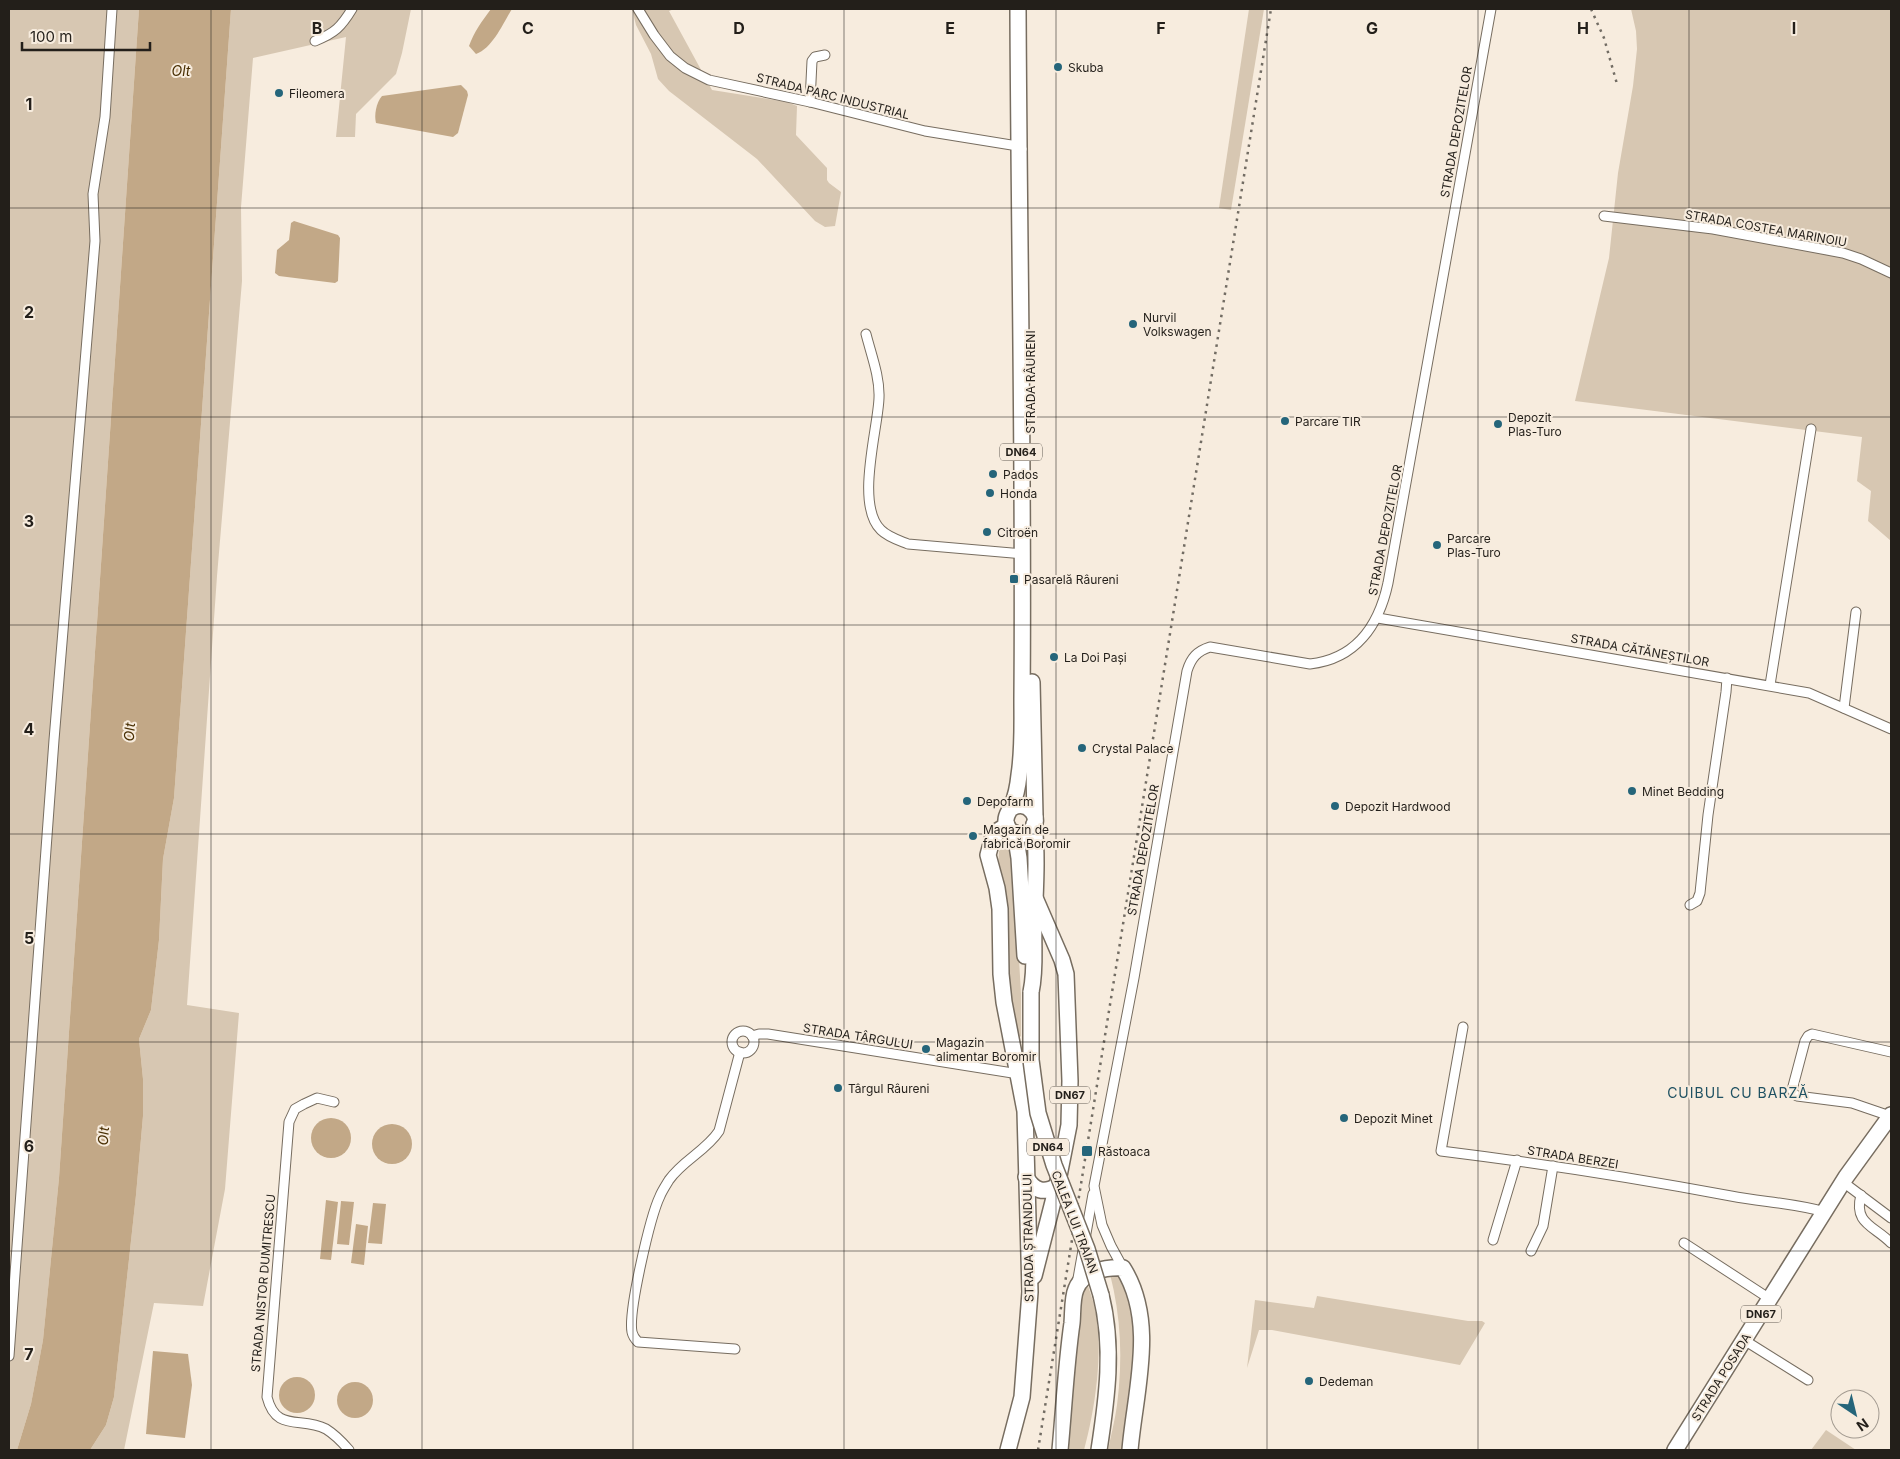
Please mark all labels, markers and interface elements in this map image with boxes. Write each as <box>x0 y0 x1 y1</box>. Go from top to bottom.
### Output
text: B <box>312 18 322 38</box>
text: C <box>522 18 534 38</box>
text: D <box>733 18 745 38</box>
text: E <box>945 18 955 38</box>
text: F <box>1156 18 1166 38</box>
text: G <box>1366 18 1378 38</box>
text: H <box>1577 18 1589 38</box>
text: I <box>1792 18 1796 38</box>
scale bar <box>22 20 150 52</box>
text: 100 m <box>30 27 72 46</box>
place label: Skuba <box>1068 60 1104 75</box>
marker: Skuba <box>1052 61 1064 73</box>
water label: Olt <box>172 62 191 79</box>
street label: STRADA DEPOZITELOR <box>1437 65 1475 199</box>
street label: STRADA PARC INDUSTRIAL <box>755 70 911 122</box>
place label: Fileomera <box>289 86 345 101</box>
marker: Fileomera <box>273 87 285 99</box>
text: 1 <box>26 94 32 114</box>
street label: STRADA COSTEA MARINOIU <box>1684 206 1848 250</box>
text: 2 <box>24 302 34 322</box>
place label: Nurvil Volkswagen <box>1143 310 1212 339</box>
marker: Nurvil Volkswagen <box>1127 318 1139 330</box>
street label: STRADA RÂURENI <box>1023 330 1038 434</box>
place label: Depozit Plas-Turo <box>1508 410 1562 439</box>
place label: Parcare TIR <box>1295 414 1361 429</box>
marker: Parcare TIR <box>1279 415 1291 427</box>
marker: Depozit Plas-Turo <box>1492 418 1504 430</box>
road number: DN64 <box>1000 444 1042 461</box>
street label: STRADA DEPOZITELOR <box>1365 463 1405 597</box>
place label: Pados <box>1003 467 1038 482</box>
marker: Pados <box>987 468 999 480</box>
place label: Honda <box>1000 486 1037 501</box>
marker: Honda <box>984 487 996 499</box>
text: 3 <box>24 511 34 531</box>
place label: Citroën <box>997 525 1038 540</box>
marker: Citroën <box>981 526 993 538</box>
place label: Parcare Plas-Turo <box>1447 531 1501 560</box>
marker: Parcare Plas-Turo <box>1431 539 1443 551</box>
place label: Pasarelă Râureni <box>1024 572 1119 587</box>
marker: Pasarelă Râureni <box>1008 573 1020 585</box>
street label: STRADA CĂTĂNEȘTILOR <box>1570 630 1711 670</box>
place label: La Doi Pași <box>1064 650 1127 665</box>
marker: La Doi Pași <box>1048 651 1060 663</box>
text: 4 <box>24 719 35 739</box>
water label: Olt <box>120 722 138 742</box>
place label: Crystal Palace <box>1092 741 1173 756</box>
marker: Crystal Palace <box>1076 742 1088 754</box>
street label: STRADA DEPOZITELOR <box>1124 783 1162 917</box>
place label: Minet Bedding <box>1642 784 1724 799</box>
marker: Minet Bedding <box>1626 785 1638 797</box>
place label: Depofarm <box>977 794 1033 809</box>
marker: Depofarm <box>961 795 973 807</box>
place label: Depozit Hardwood <box>1345 799 1451 814</box>
marker: Depozit Hardwood <box>1329 800 1341 812</box>
place label: Magazin de fabrică Boromir <box>983 822 1071 851</box>
marker: Magazin de fabrică Boromir <box>967 830 979 842</box>
text: 5 <box>24 928 34 948</box>
street label: STRADA TÂRGULUI <box>802 1020 914 1052</box>
place label: Magazin alimentar Boromir <box>936 1035 1037 1064</box>
marker: Magazin alimentar Boromir <box>920 1043 932 1055</box>
place label: Târgul Râureni <box>848 1081 930 1096</box>
marker: Târgul Râureni <box>832 1082 844 1094</box>
district label: CUIBUL CU BARZĂ <box>1667 1083 1809 1101</box>
road number: DN67 <box>1050 1086 1090 1104</box>
place label: Depozit Minet <box>1354 1111 1433 1126</box>
marker: Depozit Minet <box>1338 1112 1350 1124</box>
water label: Olt <box>94 1126 112 1146</box>
text: 6 <box>24 1136 34 1156</box>
road number: DN64 <box>1027 1138 1069 1156</box>
street label: STRADA BERZEI <box>1526 1142 1620 1172</box>
marker: Răstoaca <box>1080 1144 1094 1158</box>
place label: Răstoaca <box>1098 1144 1150 1159</box>
street label: CALEA LUI TRAIAN <box>1048 1168 1102 1276</box>
street label: STRADA ȘTRANDULUI <box>1019 1174 1037 1302</box>
street label: STRADA NISTOR DUMITRESCU <box>248 1193 278 1373</box>
road number: DN67 <box>1741 1306 1781 1322</box>
street label: STRADA POSADA <box>1688 1330 1754 1424</box>
text: 7 <box>24 1344 34 1364</box>
place label: Dedeman <box>1319 1374 1373 1389</box>
marker: Dedeman <box>1303 1375 1315 1387</box>
north arrow <box>1830 1389 1880 1439</box>
text: N <box>1853 1415 1872 1435</box>

